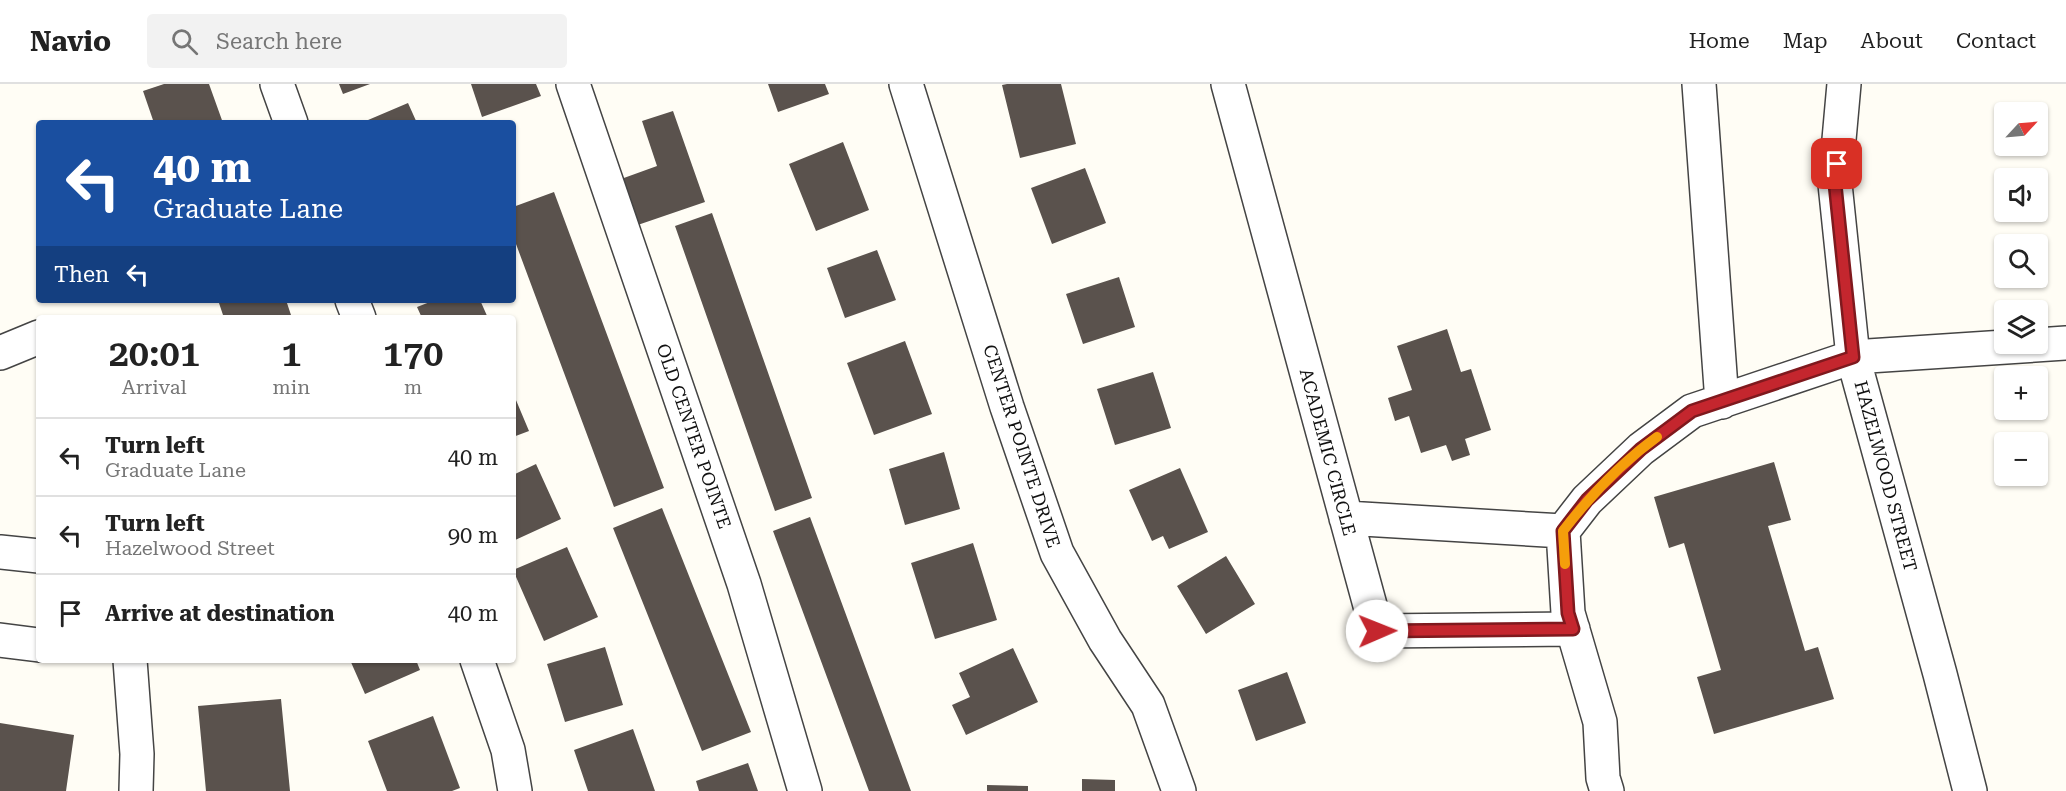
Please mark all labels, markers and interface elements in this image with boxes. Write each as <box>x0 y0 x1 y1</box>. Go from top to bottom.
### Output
search box <box>147 14 567 68</box>
text: Navio <box>30 25 111 58</box>
icon: search <box>168 25 201 58</box>
text: Search here <box>216 29 342 54</box>
text: Home <box>1689 29 1750 53</box>
text: Map <box>1783 29 1828 53</box>
text: About <box>1861 29 1923 53</box>
text: Contact <box>1956 29 2036 53</box>
north arrow <box>1994 102 2048 156</box>
map controls <box>1994 102 2048 486</box>
pin <box>1811 138 1862 189</box>
text: 40 m <box>153 143 251 192</box>
icon: left <box>54 144 132 222</box>
icon: arrive <box>1820 147 1853 180</box>
button: sound <box>1994 168 2048 222</box>
text: Graduate Lane <box>153 193 343 225</box>
button: search <box>1994 234 2048 288</box>
icon: left <box>121 258 154 291</box>
text: Then <box>54 262 109 287</box>
button: layers <box>1994 300 2048 354</box>
text: 20:01 <box>109 333 200 375</box>
text: 1 <box>281 333 301 375</box>
text: 170 <box>383 333 443 375</box>
street label: OLD CENTER POINTE <box>652 341 736 531</box>
street label: CENTER POINTE DRIVE <box>979 342 1065 550</box>
street label: ACADEMIC CIRCLE <box>1296 366 1360 538</box>
button: + <box>1994 366 2048 420</box>
text: Arrival <box>122 375 187 399</box>
text: min <box>273 375 310 399</box>
text: m <box>404 375 422 399</box>
street label: HAZELWOOD STREET <box>1850 378 1922 574</box>
button: − <box>1994 432 2048 486</box>
text: Turn left <box>105 433 205 458</box>
icon: left <box>54 441 87 474</box>
text: 40 m <box>448 445 498 470</box>
text: Graduate Lane <box>105 458 246 482</box>
text: Turn left <box>105 511 205 536</box>
icon: left <box>54 519 87 552</box>
text: 90 m <box>448 523 498 548</box>
text: Hazelwood Street <box>105 536 275 560</box>
icon: arrive <box>54 597 87 630</box>
position arrow <box>1345 599 1409 663</box>
text: Arrive at destination <box>105 601 334 626</box>
text: 40 m <box>448 601 498 626</box>

